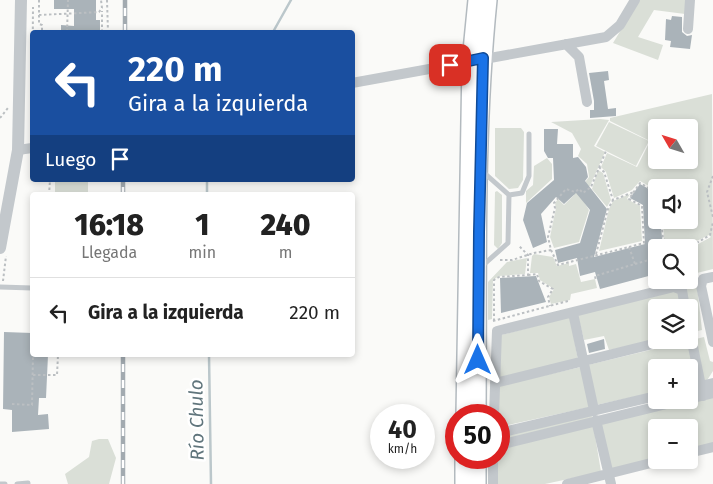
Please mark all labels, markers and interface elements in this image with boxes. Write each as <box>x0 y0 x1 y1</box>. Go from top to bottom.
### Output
pin <box>429 44 471 86</box>
text: 220 m <box>128 48 223 90</box>
icon: left <box>45 50 110 115</box>
icon: arrive <box>436 51 464 79</box>
text: Gira a la izquierda <box>128 90 308 117</box>
north arrow <box>648 119 698 169</box>
map controls <box>648 119 698 469</box>
icon: arrive <box>106 145 134 173</box>
text: Luego <box>45 148 96 171</box>
button: sound <box>648 179 698 229</box>
text: 16:18 <box>74 207 144 243</box>
text: 1 <box>195 207 209 243</box>
text: 240 <box>261 207 310 243</box>
button: search <box>648 239 698 289</box>
text: Llegada <box>81 243 137 262</box>
text: min <box>188 243 216 262</box>
text: m <box>279 243 292 262</box>
icon: left <box>45 299 73 327</box>
button: layers <box>648 299 698 349</box>
text: Gira a la izquierda <box>88 301 244 324</box>
text: 220 m <box>289 301 340 324</box>
position arrow <box>451 333 503 385</box>
button: + <box>648 359 698 409</box>
water label: Río Chulo <box>184 379 209 461</box>
speed limit sign: 50 <box>445 404 510 469</box>
text: 40 <box>388 415 417 445</box>
button: − <box>648 419 698 469</box>
text: km/h <box>388 442 417 456</box>

